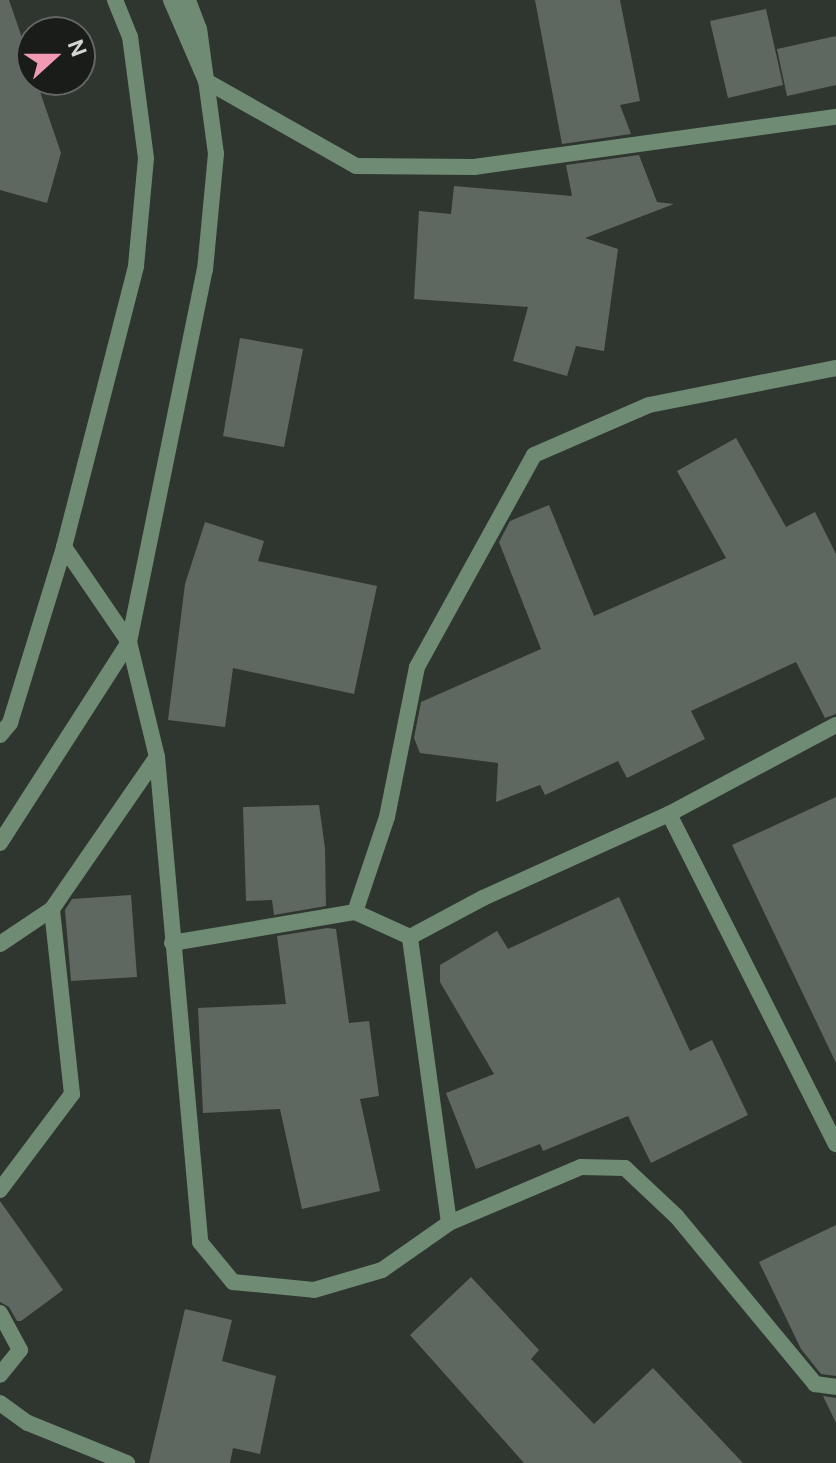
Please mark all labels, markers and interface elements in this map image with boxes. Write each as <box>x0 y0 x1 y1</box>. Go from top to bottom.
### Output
north arrow <box>16 16 96 96</box>
text: N <box>61 35 93 61</box>

